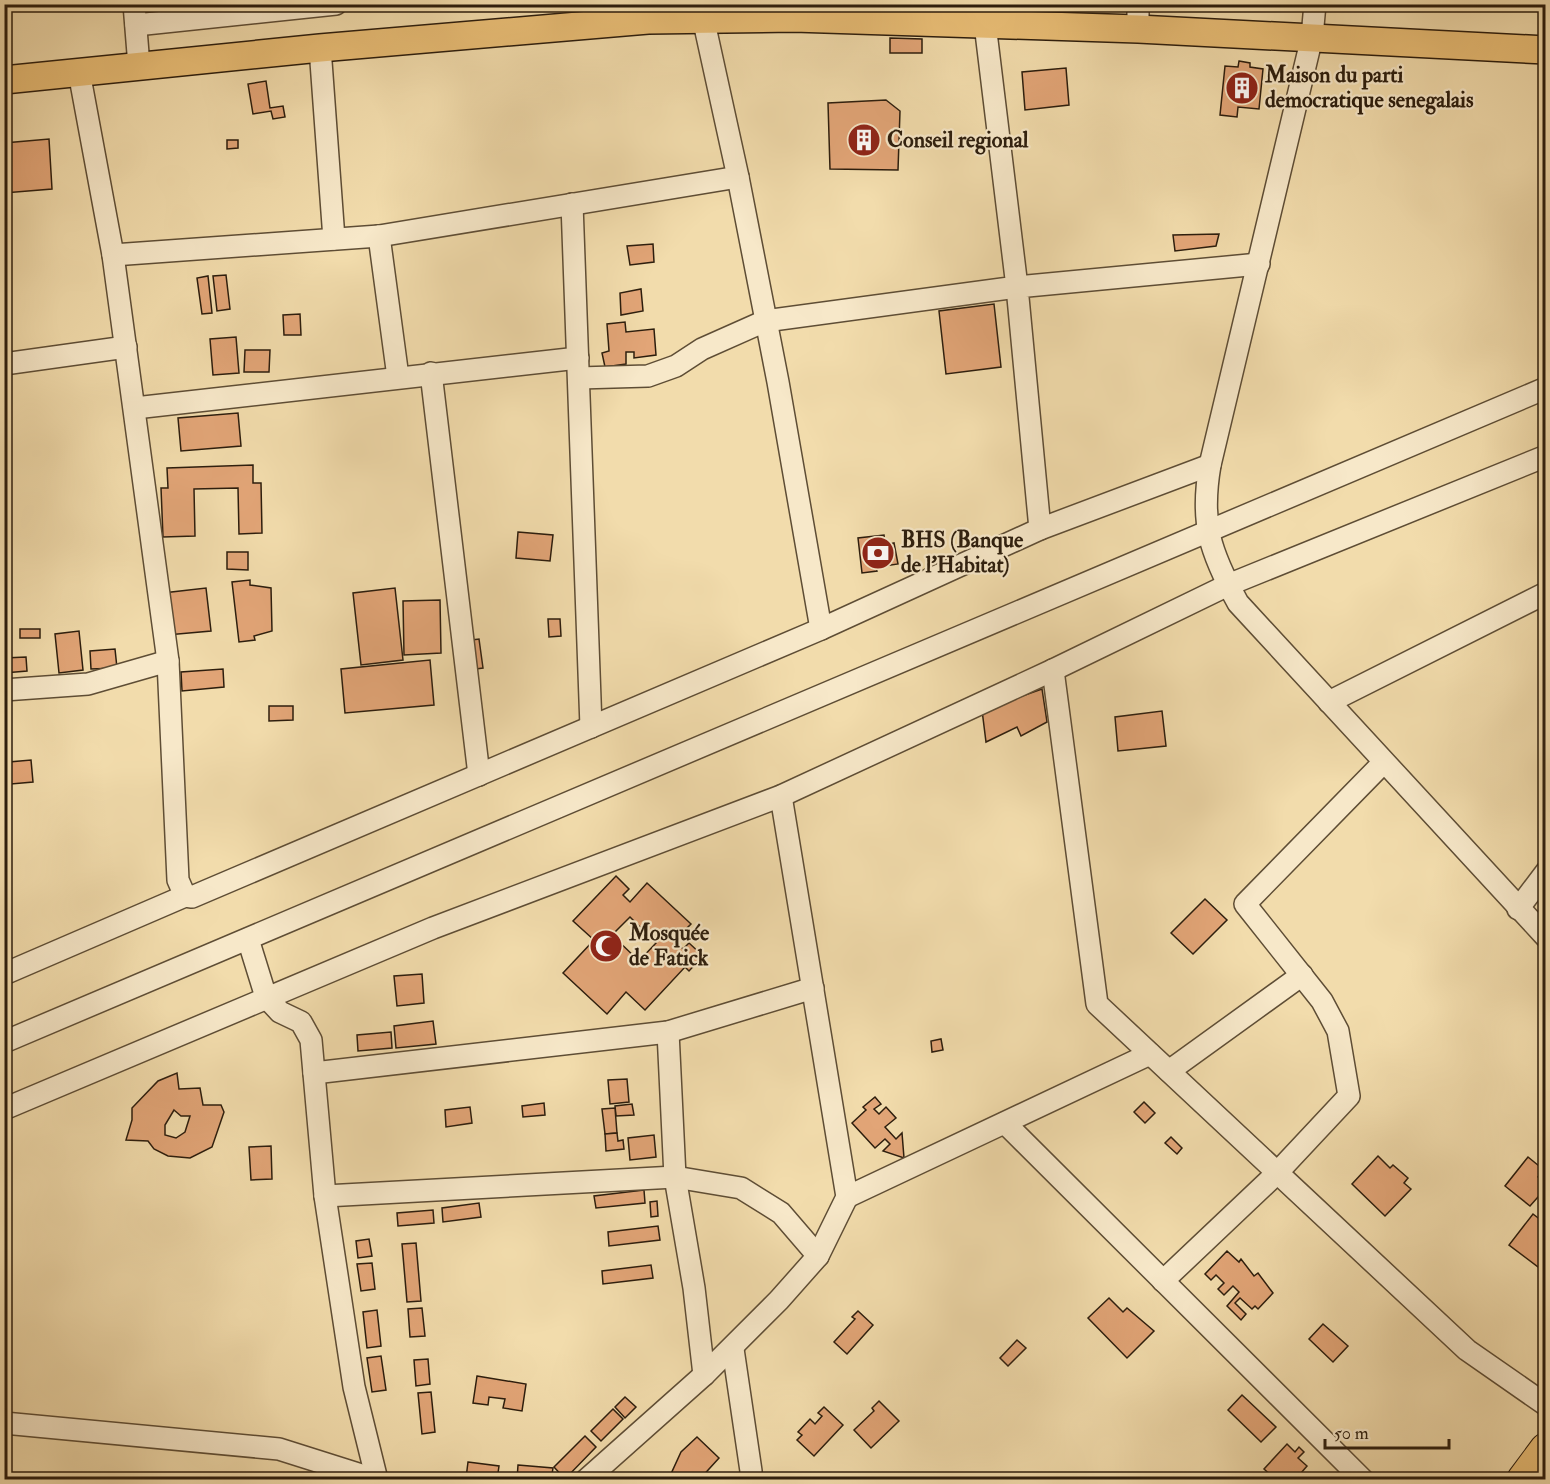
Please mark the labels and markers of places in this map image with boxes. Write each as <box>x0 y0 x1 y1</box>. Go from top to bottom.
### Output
place label: Maison du parti democratique senegalais <box>1264 61 1474 115</box>
building icon: Maison du parti democratique senegalais <box>1224 70 1260 106</box>
building icon: Conseil regional <box>846 122 882 158</box>
place label: Conseil regional <box>887 126 1029 155</box>
place label: BHS (Banque de l'Habitat) <box>901 526 1024 579</box>
bank icon: BHS (Banque de l'Habitat) <box>860 535 896 571</box>
place label: Mosquée de Fatick <box>628 919 710 972</box>
mosque icon: Mosquée de Fatick <box>588 928 624 964</box>

